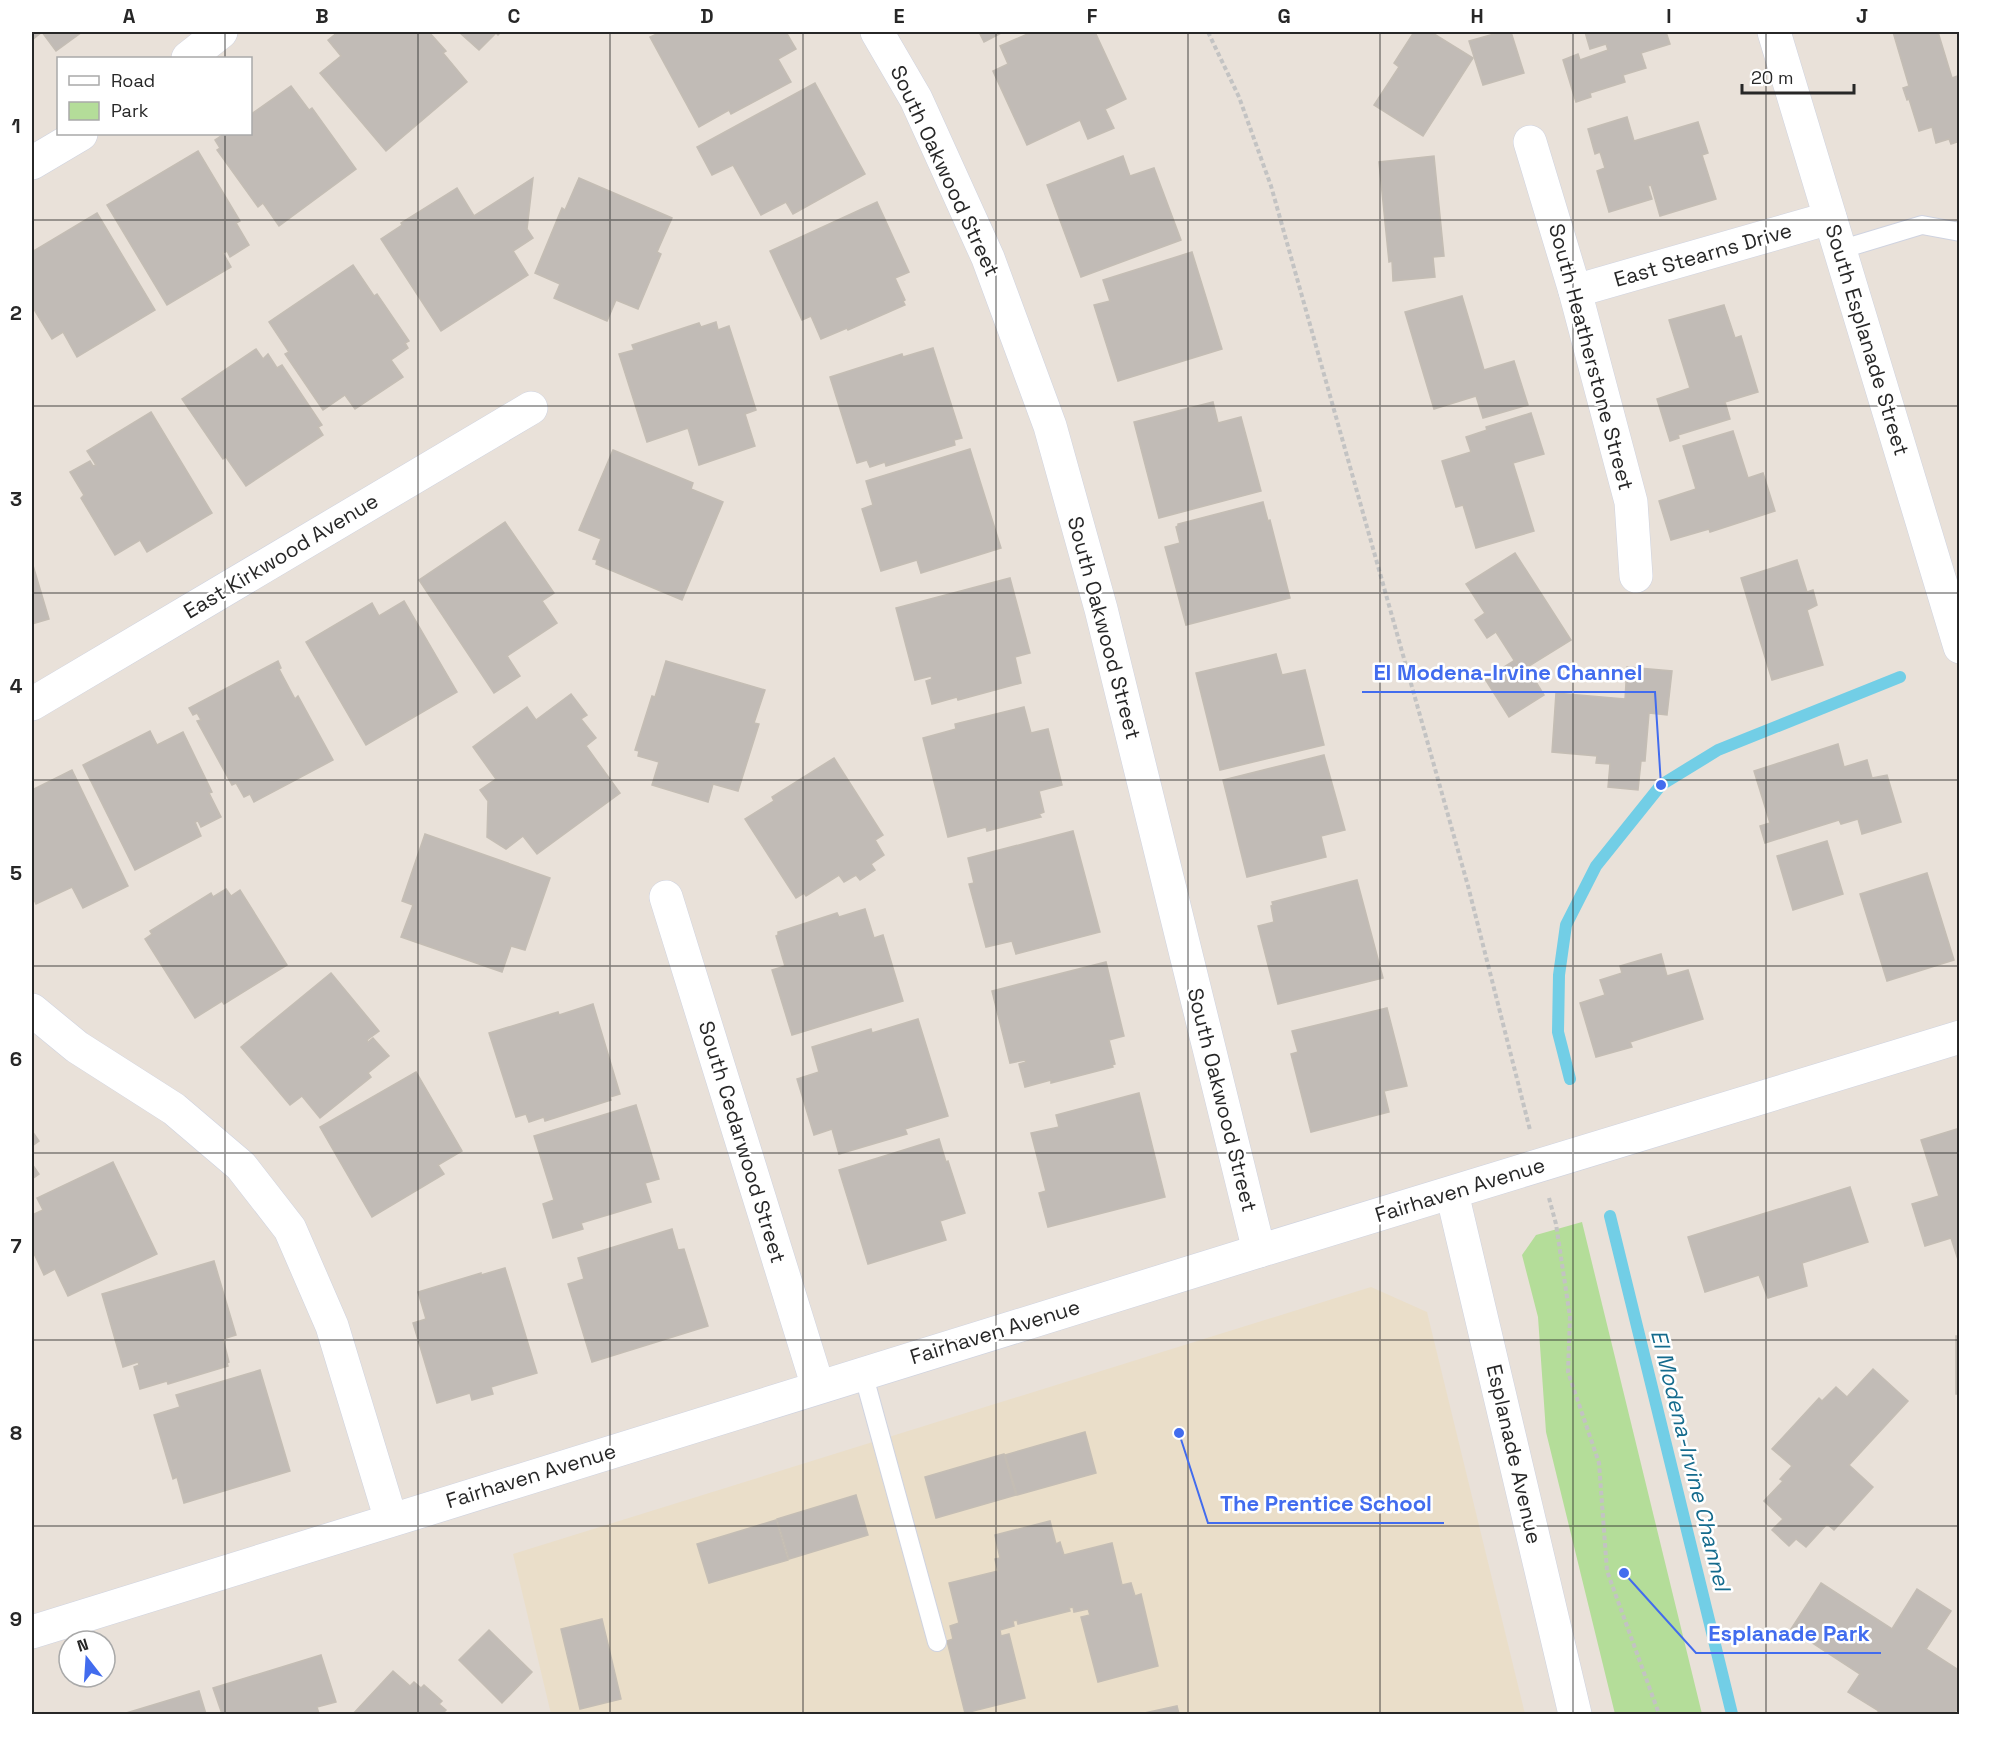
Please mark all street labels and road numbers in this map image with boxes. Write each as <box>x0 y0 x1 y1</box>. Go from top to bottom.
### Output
street label: South Oakwood Street <box>885 61 1006 281</box>
street label: East Stearns Drive <box>1611 216 1795 293</box>
street label: South Heatherstone Street <box>1543 221 1640 493</box>
street label: South Esplanade Street <box>1819 221 1916 459</box>
street label: East Kirkwood Avenue <box>179 487 383 624</box>
street label: South Oakwood Street <box>1062 513 1147 742</box>
street label: South Oakwood Street <box>1182 985 1263 1215</box>
street label: South Cedarwood Street <box>693 1018 792 1266</box>
street label: Fairhaven Avenue <box>1372 1151 1548 1228</box>
street label: Fairhaven Avenue <box>907 1293 1083 1370</box>
street label: Esplanade Avenue <box>1481 1361 1548 1546</box>
street label: Fairhaven Avenue <box>443 1437 619 1514</box>

